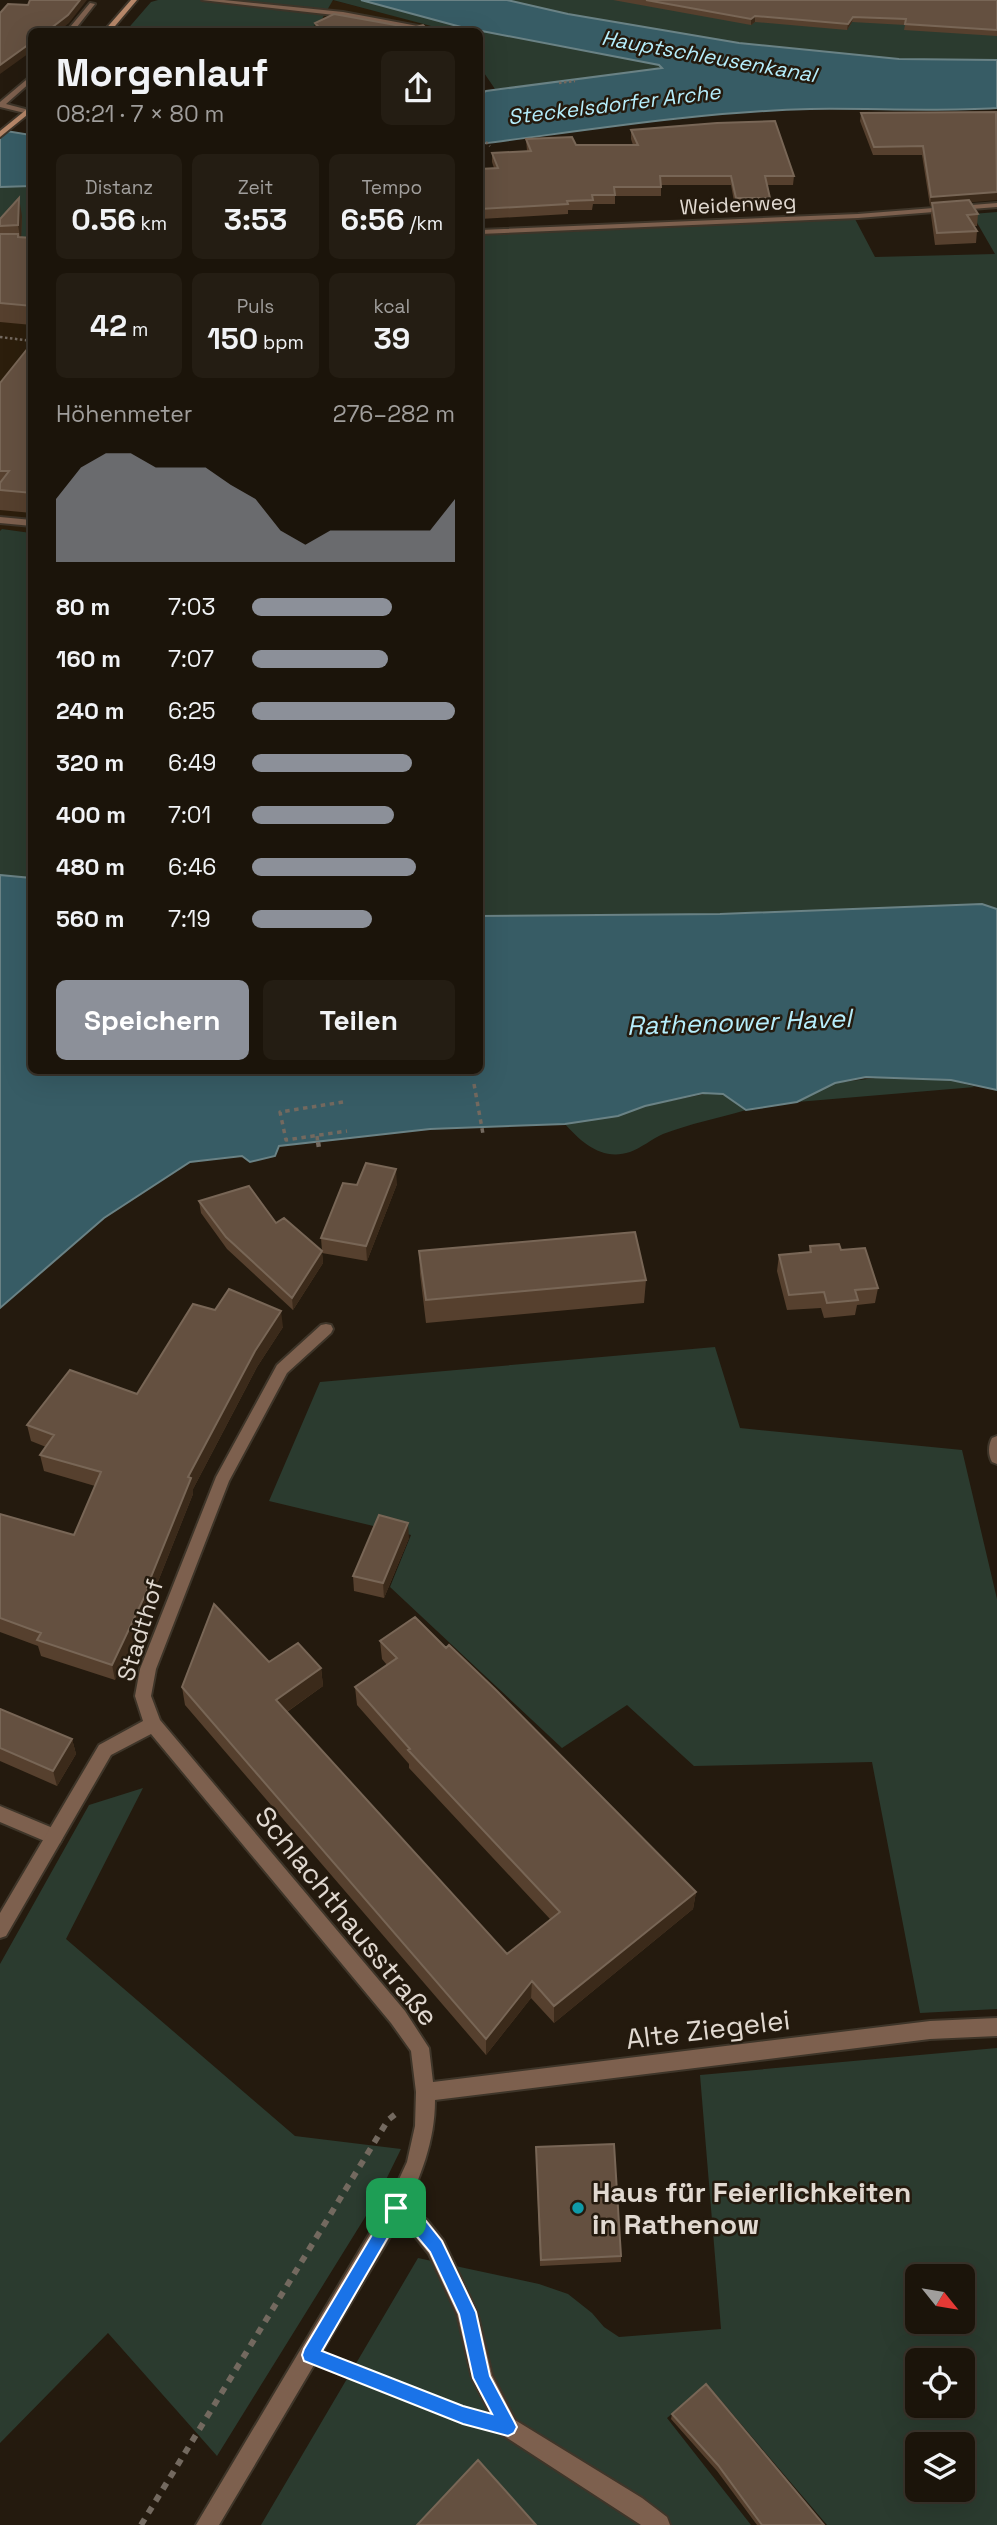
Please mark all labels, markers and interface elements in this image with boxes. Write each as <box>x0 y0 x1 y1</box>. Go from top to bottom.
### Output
water label: Hauptschleusenkanal <box>599 24 821 89</box>
text: Morgenlauf <box>56 49 268 97</box>
button: share <box>381 51 455 125</box>
water label: Steckelsdorfer Arche <box>506 77 723 130</box>
text: 08:21 · 7 × 80 m <box>56 99 224 129</box>
text: Distanz <box>85 175 153 200</box>
text: Zeit <box>238 175 273 200</box>
text: Tempo <box>361 175 422 200</box>
street label: Weidenweg <box>679 187 797 221</box>
text: 0.56 <box>71 200 136 239</box>
text: 3:53 <box>224 200 287 239</box>
text: 6:56 <box>341 200 405 239</box>
text: km <box>136 211 167 236</box>
text: /km <box>405 211 443 236</box>
text: Puls <box>237 294 274 319</box>
text: kcal <box>373 294 410 319</box>
text: 42 <box>90 306 127 345</box>
text: m <box>127 317 148 342</box>
text: 150 <box>207 319 258 358</box>
text: 39 <box>373 319 410 358</box>
text: bpm <box>258 330 304 355</box>
text: Höhenmeter <box>56 399 193 429</box>
text: 276–282 m <box>333 399 455 429</box>
text: 80 m <box>56 592 110 622</box>
text: 7:03 <box>168 592 215 622</box>
text: 160 m <box>56 644 121 674</box>
text: 7:07 <box>168 644 214 674</box>
text: 240 m <box>56 696 124 726</box>
text: 6:25 <box>168 696 216 726</box>
text: 320 m <box>56 748 124 778</box>
text: 6:49 <box>168 748 216 778</box>
text: 400 m <box>56 800 126 830</box>
text: 7:01 <box>168 800 211 830</box>
text: 480 m <box>56 852 125 882</box>
text: 6:46 <box>168 852 216 882</box>
text: 560 m <box>56 904 124 934</box>
text: 7:19 <box>168 904 210 934</box>
button: Speichern <box>56 980 249 1060</box>
button: Teilen <box>263 980 455 1060</box>
water label: Rathenower Havel <box>626 1001 854 1043</box>
street label: Stadthof <box>110 1575 170 1685</box>
street label: Schlachthausstraße <box>247 1799 447 2033</box>
street label: Alte Ziegelei <box>624 2001 792 2057</box>
place label: Haus für Feierlichkeiten in Rathenow <box>592 2174 911 2242</box>
pin <box>366 2178 426 2238</box>
icon: arrive <box>377 2189 415 2227</box>
marker: Haus für Feierlichkeiten in Rathenow <box>570 2200 586 2216</box>
north arrow <box>905 2264 975 2334</box>
map controls <box>905 2264 975 2502</box>
button: locate <box>905 2348 975 2418</box>
button: layers <box>905 2432 975 2502</box>

